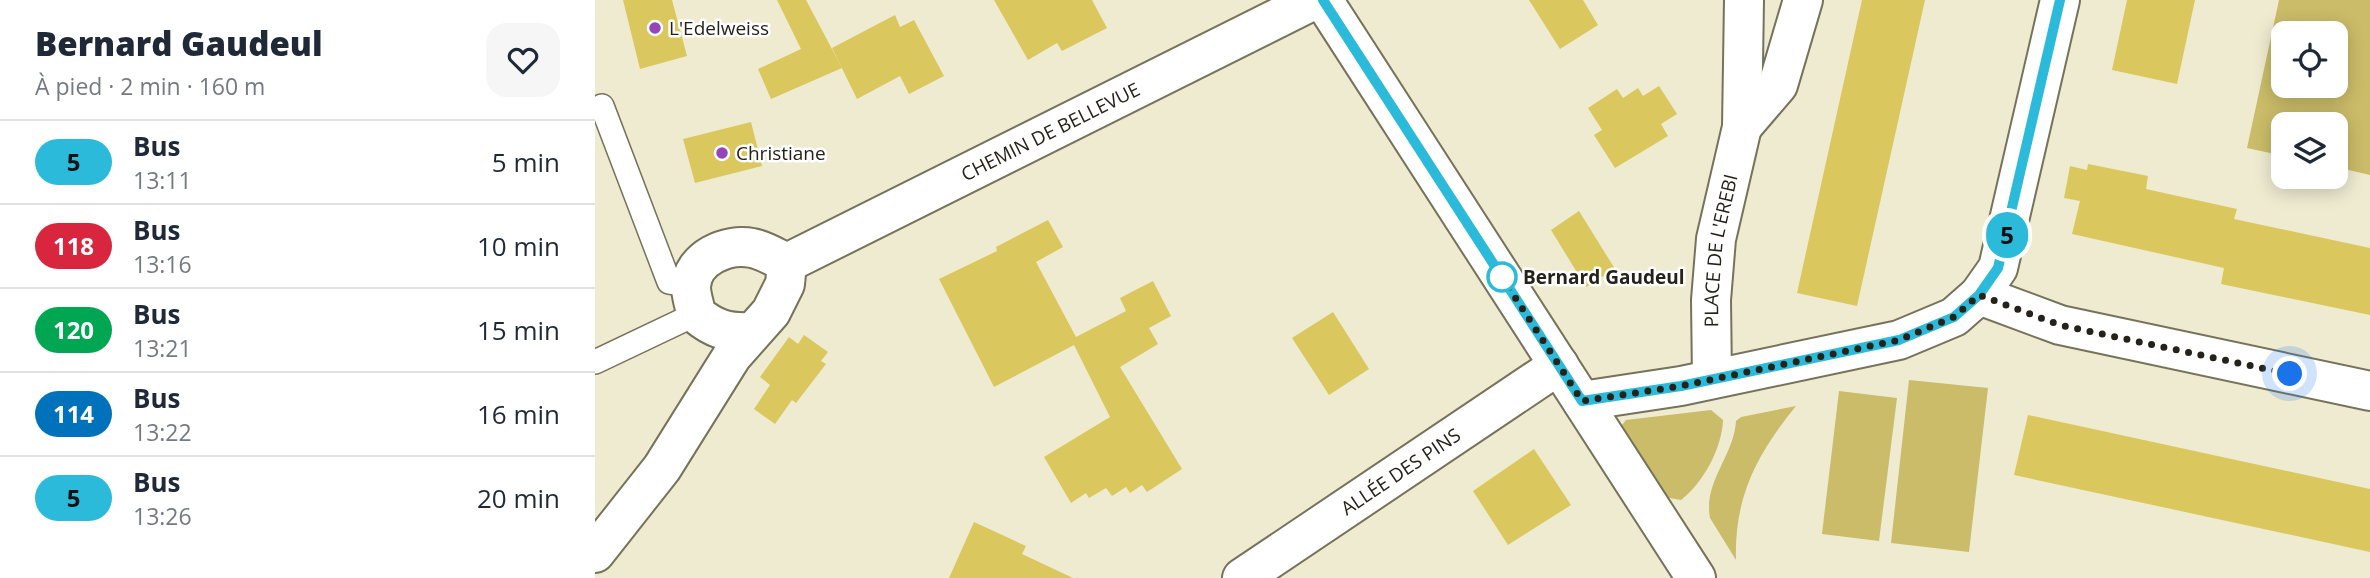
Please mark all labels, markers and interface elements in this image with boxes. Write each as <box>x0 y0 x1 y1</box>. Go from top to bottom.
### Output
place label: L'Edelweiss <box>669 15 769 41</box>
marker: L'Edelweiss <box>647 20 663 36</box>
text: Bernard Gaudeul <box>35 21 323 66</box>
map controls <box>2271 21 2348 189</box>
button: locate <box>2271 21 2348 98</box>
button: heart <box>486 23 560 97</box>
text: À pied · 2 min · 160 m <box>35 70 265 102</box>
street label: CHEMIN DE BELLEVUE <box>957 76 1144 187</box>
button: layers <box>2271 112 2348 189</box>
text: Bus <box>133 128 180 164</box>
place label: Christiane <box>736 140 826 166</box>
text: 5 min <box>492 144 560 180</box>
text: 5 <box>67 145 80 178</box>
marker: Christiane <box>714 145 730 161</box>
text: 13:11 <box>133 164 192 196</box>
street label: PLACE DE L'EREBI <box>1698 172 1744 328</box>
text: Bus <box>133 212 180 248</box>
line badge: 5 <box>1984 212 2030 258</box>
text: 5 <box>2000 218 2014 251</box>
text: 10 min <box>477 228 560 264</box>
text: 118 <box>53 229 94 262</box>
text: 13:16 <box>133 248 192 280</box>
marker: Bernard Gaudeul <box>1487 262 1517 292</box>
place label: Bernard Gaudeul <box>1523 264 1684 290</box>
text: Bus <box>133 296 180 332</box>
text: 15 min <box>477 312 560 348</box>
text: 120 <box>53 313 94 346</box>
text: 13:21 <box>133 332 192 364</box>
your location <box>2272 356 2307 391</box>
text: Bus <box>133 380 180 416</box>
text: 16 min <box>477 396 560 432</box>
text: 114 <box>53 397 94 430</box>
text: 13:22 <box>133 416 192 448</box>
street label: ALLÉE DES PINS <box>1336 422 1466 521</box>
text: Bus <box>133 464 180 500</box>
text: 20 min <box>477 480 560 516</box>
text: 5 <box>67 481 80 514</box>
text: 13:26 <box>133 500 192 532</box>

